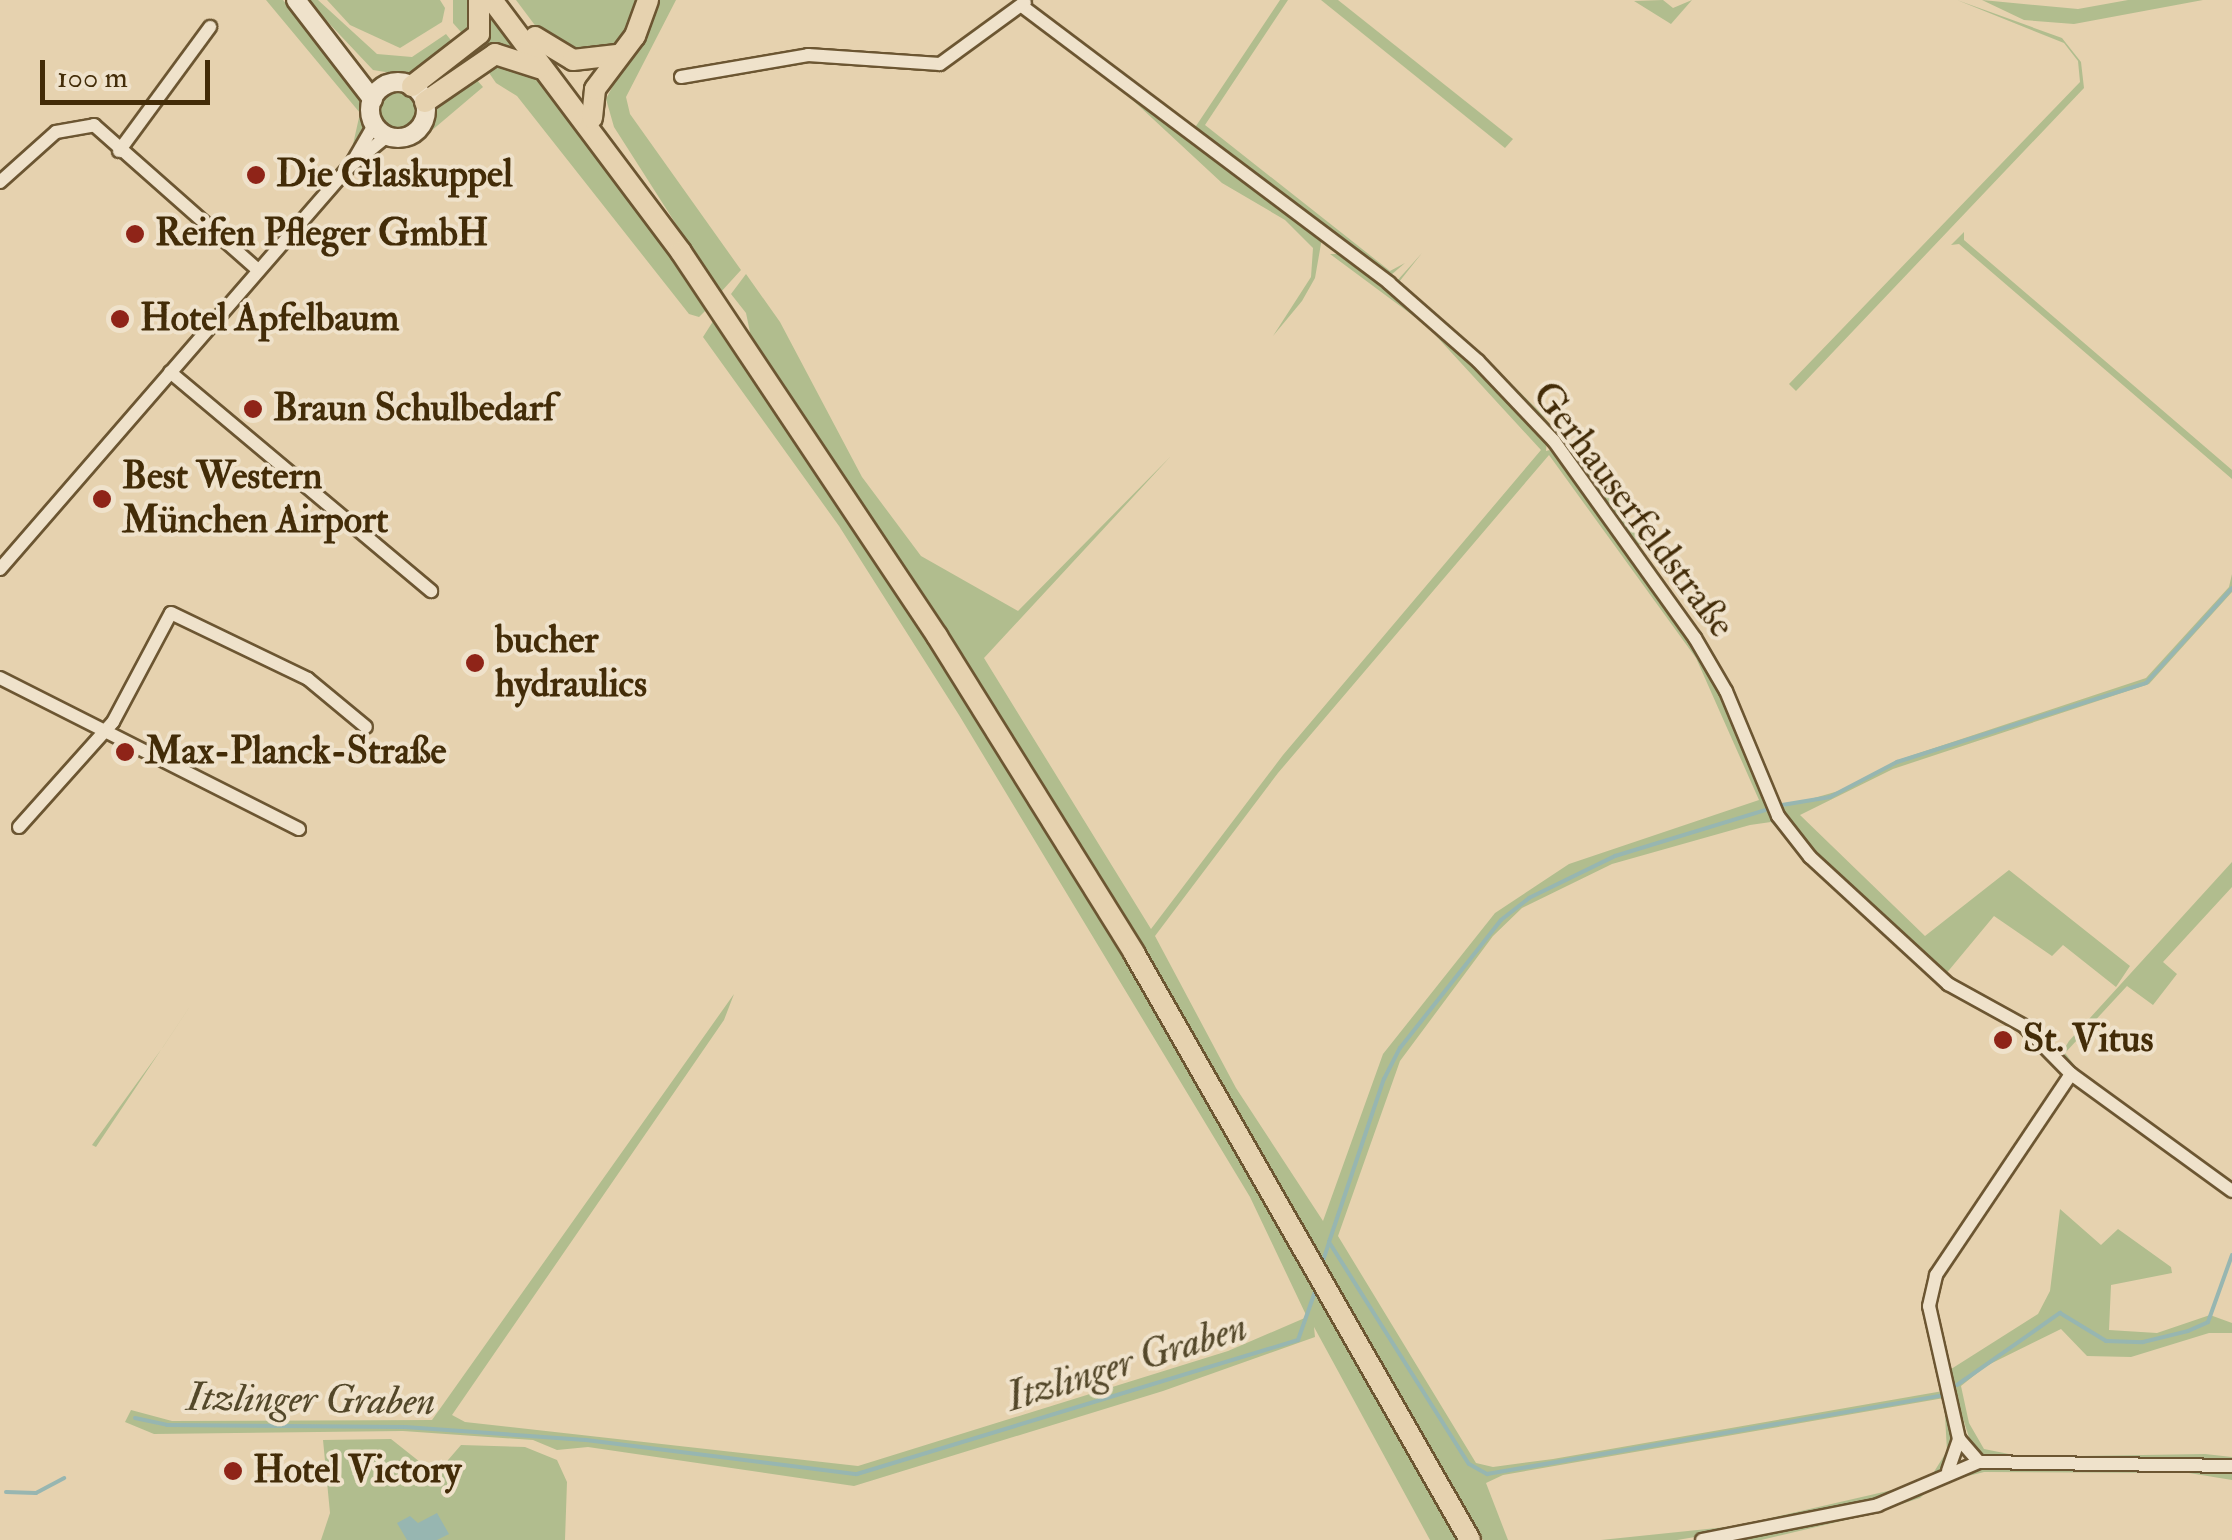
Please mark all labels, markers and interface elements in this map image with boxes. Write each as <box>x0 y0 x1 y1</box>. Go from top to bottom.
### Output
scale bar <box>45 40 215 102</box>
text: 100 m <box>57 59 128 96</box>
place label: Die Glaskuppel <box>276 152 513 198</box>
marker: Die Glaskuppel <box>245 164 267 186</box>
place label: Reifen Pfleger GmbH <box>155 211 488 257</box>
marker: Reifen Pfleger GmbH <box>124 223 146 245</box>
place label: Hotel Apfelbaum <box>140 296 399 342</box>
marker: Hotel Apfelbaum <box>109 308 131 330</box>
street label: Gerhauserfeldstraße <box>1522 373 1744 647</box>
place label: Braun Schulbedarf <box>273 386 555 432</box>
marker: Braun Schulbedarf <box>242 398 264 420</box>
place label: Best Western München Airport <box>122 454 388 544</box>
marker: Best Western München Airport <box>91 488 113 510</box>
place label: bucher hydraulics <box>495 618 647 708</box>
marker: bucher hydraulics <box>464 652 486 674</box>
place label: Max-Planck-Straße <box>145 729 446 775</box>
marker: Max-Planck-Straße <box>114 741 136 763</box>
place label: St. Vitus <box>2023 1017 2153 1063</box>
marker: St. Vitus <box>1992 1029 2014 1051</box>
water label: Itzlinger Graben <box>1001 1304 1253 1422</box>
water label: Itzlinger Graben <box>186 1374 436 1426</box>
place label: Hotel Victory <box>253 1448 461 1494</box>
marker: Hotel Victory <box>222 1460 244 1482</box>

